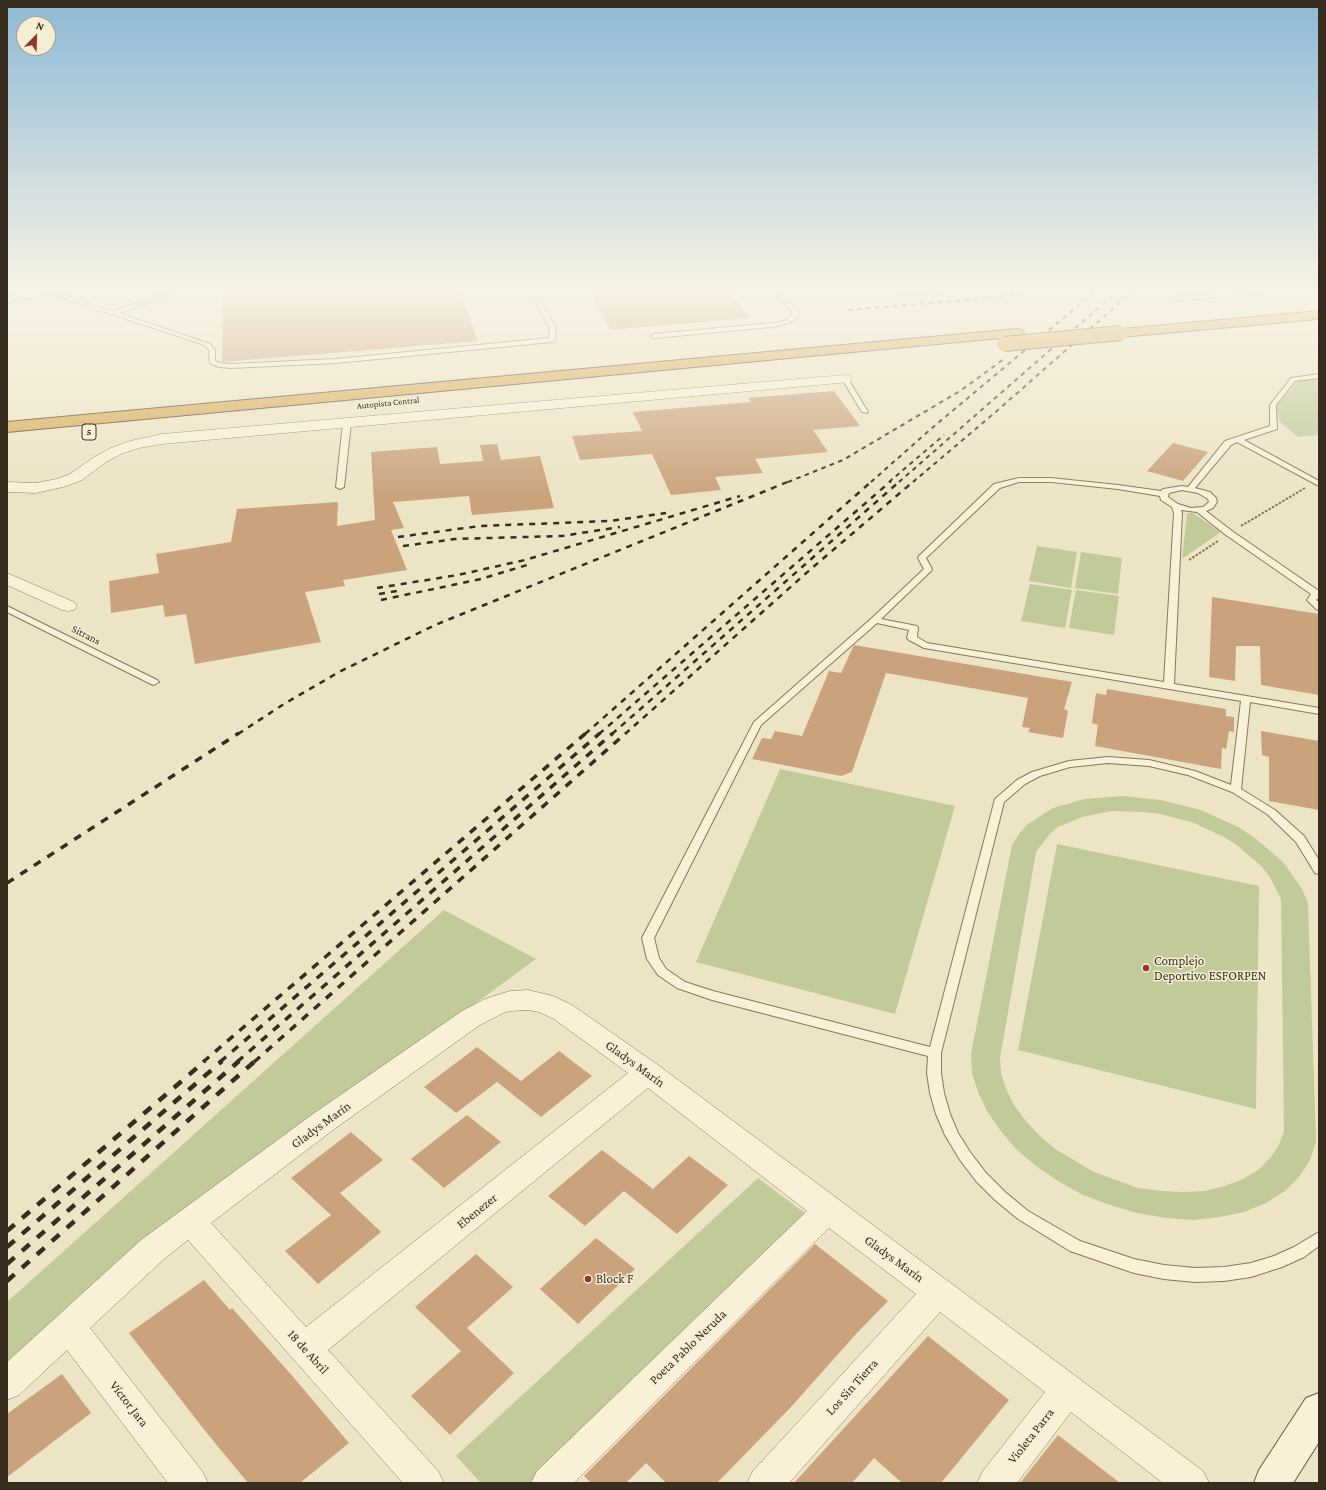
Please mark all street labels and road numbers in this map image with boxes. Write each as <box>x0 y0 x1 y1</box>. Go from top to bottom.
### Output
street label: Autopista Central <box>356 394 420 412</box>
road number: 5 <box>82 424 96 440</box>
street label: Sitrans <box>69 622 103 648</box>
street label: Gladys Marín <box>602 1037 668 1091</box>
street label: Gladys Marín <box>288 1098 354 1152</box>
street label: Ebenezer <box>453 1190 501 1232</box>
street label: Gladys Marín <box>861 1232 927 1286</box>
street label: Poeta Pablo Neruda <box>646 1306 730 1388</box>
street label: 18 de Abril <box>284 1327 332 1377</box>
street label: Los Sin Tierra <box>823 1356 881 1418</box>
street label: Víctor Jara <box>106 1378 152 1430</box>
street label: Violeta Parra <box>1004 1405 1058 1467</box>

